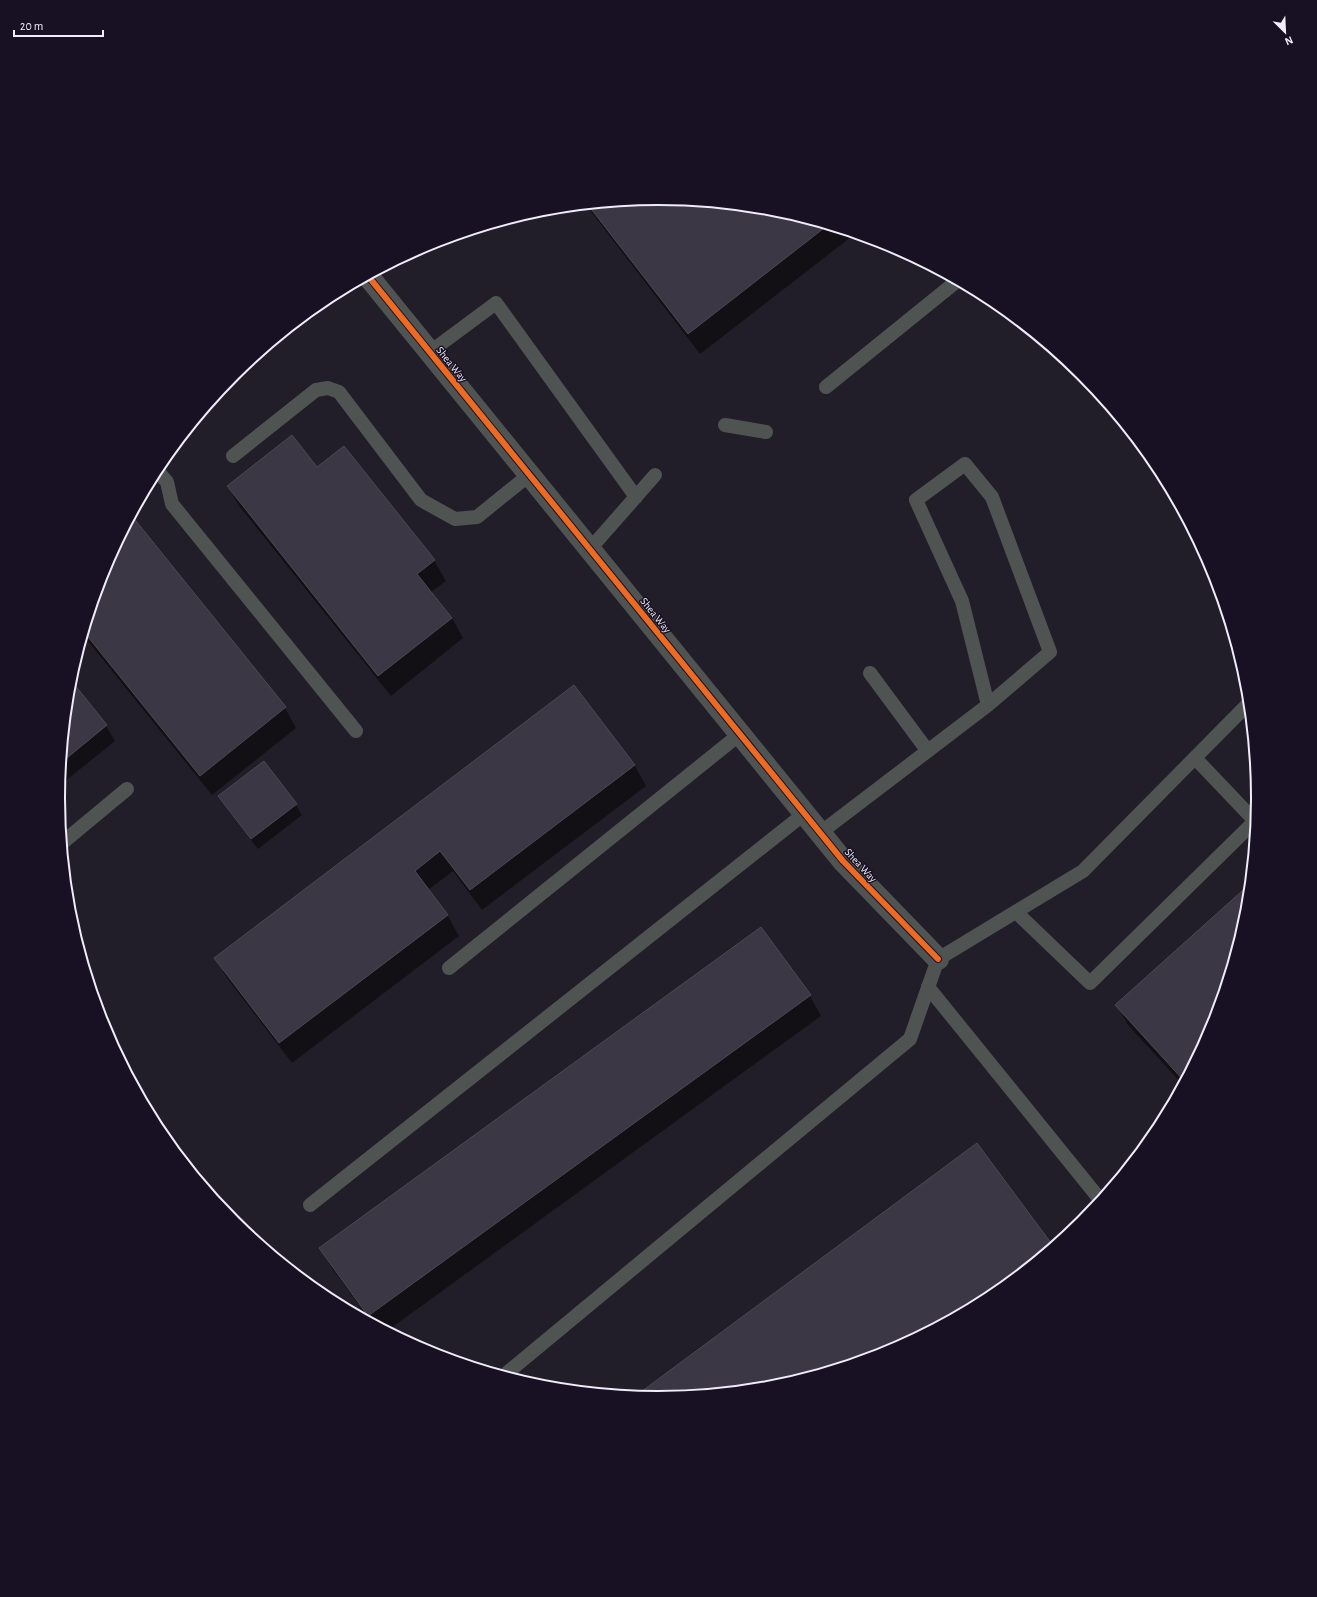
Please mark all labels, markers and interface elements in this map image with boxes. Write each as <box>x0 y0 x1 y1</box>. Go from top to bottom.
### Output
scale bar <box>14 12 103 38</box>
north arrow <box>1265 12 1305 52</box>
text: 20 m <box>20 20 43 32</box>
text: N <box>1283 34 1295 47</box>
street label: Shea Way <box>434 345 469 384</box>
street label: Shea Way <box>638 596 673 635</box>
street label: Shea Way <box>842 846 879 885</box>

